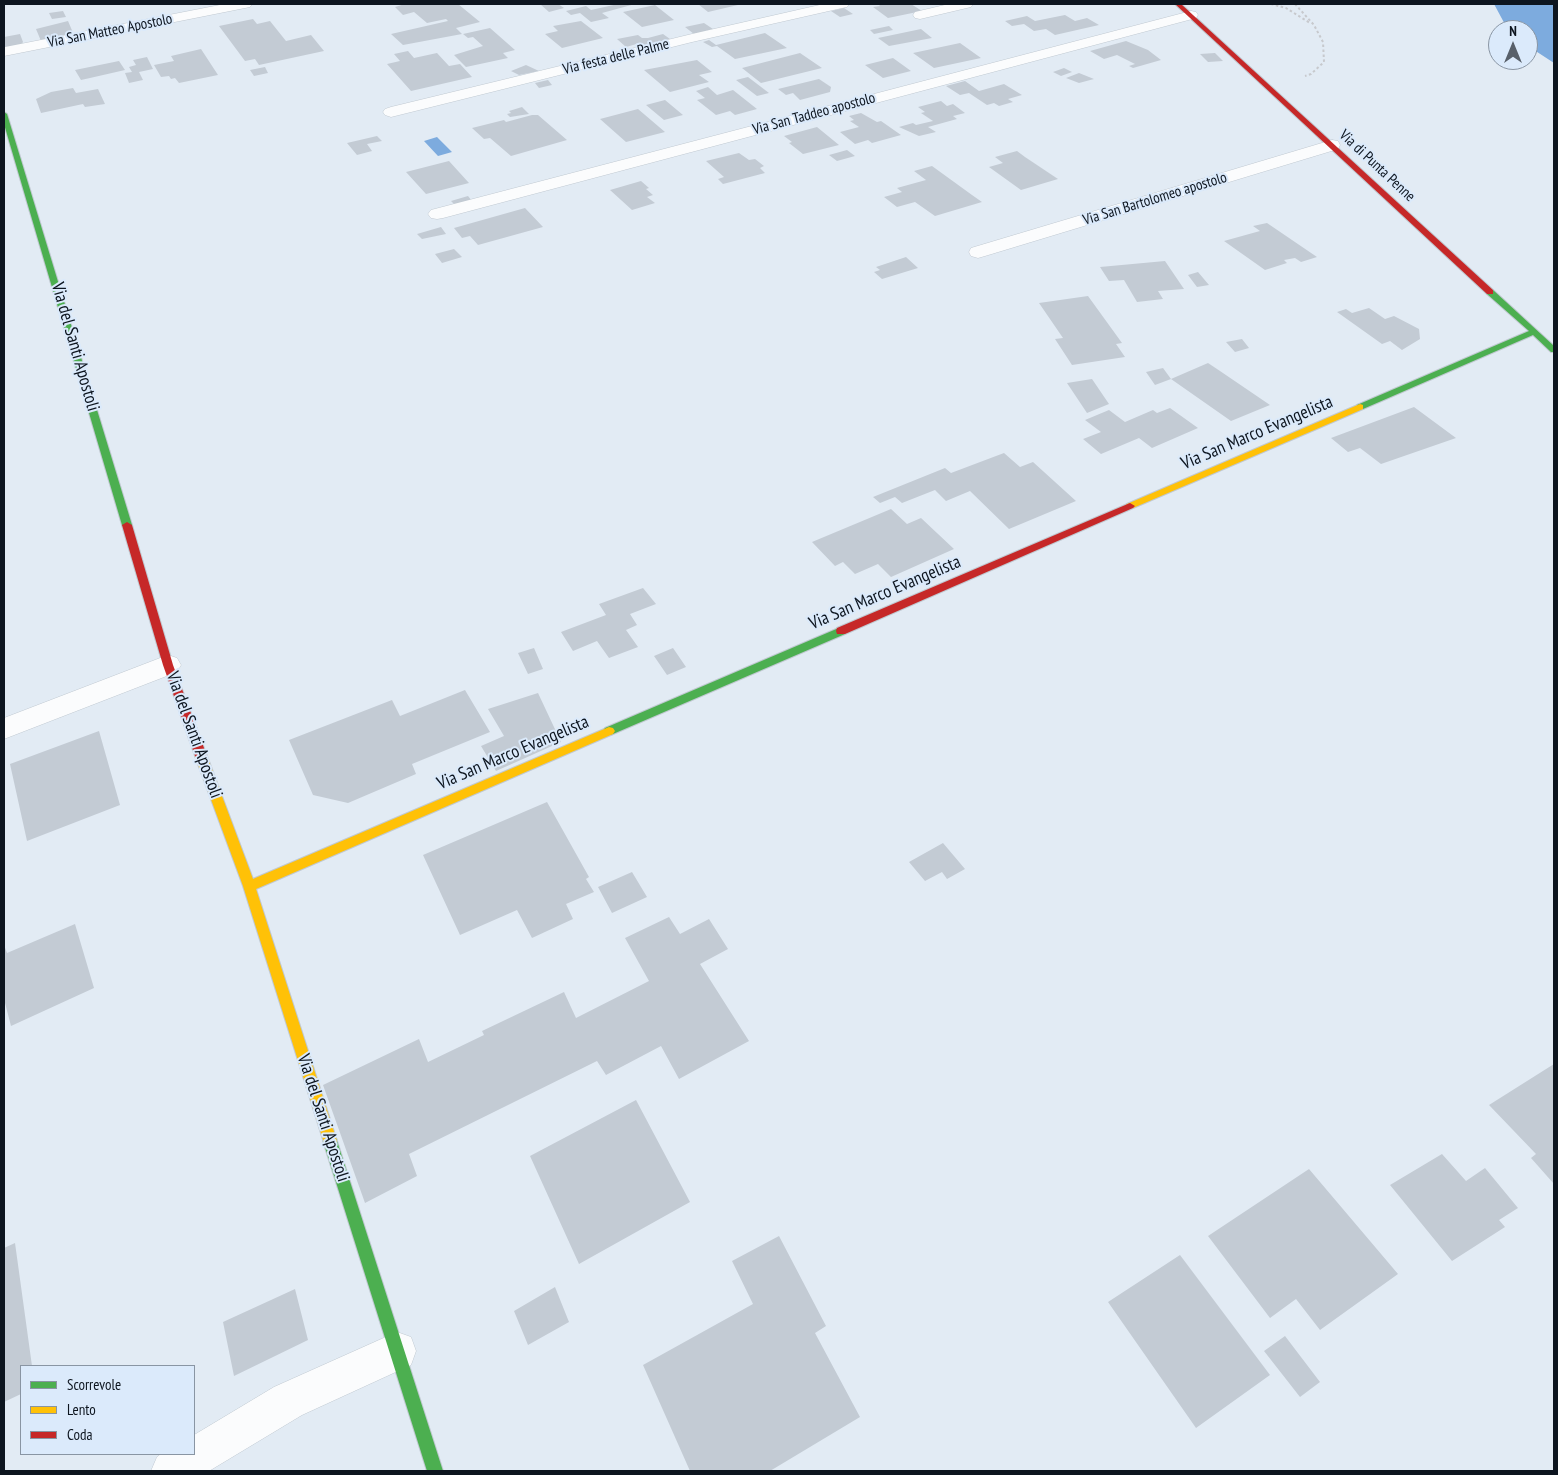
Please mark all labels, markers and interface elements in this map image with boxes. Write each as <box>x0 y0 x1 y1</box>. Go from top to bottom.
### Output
street label: Via San Matteo Apostolo <box>46 10 174 52</box>
north arrow <box>1488 20 1538 70</box>
text: N <box>1509 22 1517 40</box>
street label: Via festa delle Palme <box>561 35 671 79</box>
street label: Via San Taddeo apostolo <box>751 89 877 139</box>
street label: Via di Punta Penne <box>1335 126 1419 206</box>
street label: Via San Bartolomeo apostolo <box>1081 169 1229 229</box>
street label: Via del Santi Apostoli <box>46 280 104 414</box>
street label: Via San Marco Evangelista <box>1178 391 1336 475</box>
street label: Via San Marco Evangelista <box>806 551 964 635</box>
street label: Via del Santi Apostoli <box>161 669 227 801</box>
street label: Via San Marco Evangelista <box>434 711 592 795</box>
street label: Via del Santi Apostoli <box>292 1051 354 1185</box>
legend <box>20 1365 195 1455</box>
text: Scorrevole <box>67 1375 121 1394</box>
text: Lento <box>67 1400 96 1419</box>
text: Coda <box>67 1425 92 1444</box>

